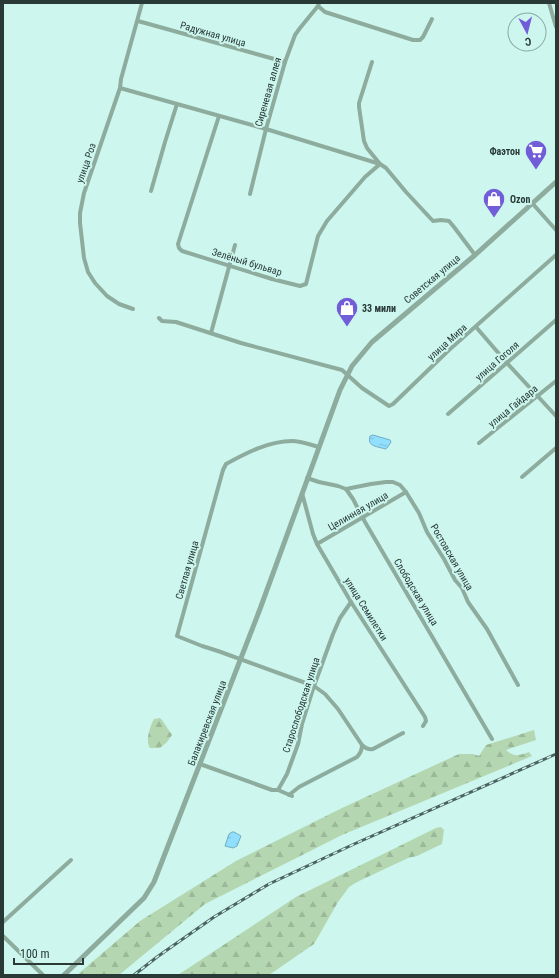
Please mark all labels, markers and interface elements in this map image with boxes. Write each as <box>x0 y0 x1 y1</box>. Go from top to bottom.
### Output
north arrow <box>507 12 547 52</box>
street label: Радужная улица <box>179 19 247 49</box>
text: С <box>524 35 532 48</box>
street label: Сиреневая аллея <box>253 56 283 128</box>
supermarket icon: Фаэтон <box>523 138 549 171</box>
street label: улица Роз <box>74 142 98 184</box>
place label: Фаэтон <box>489 146 520 157</box>
shop icon: Ozon <box>481 186 507 219</box>
place label: Ozon <box>510 194 530 205</box>
street label: Зелёный бульвар <box>211 246 283 278</box>
street label: Советская улица <box>402 252 462 306</box>
shop icon: 33 мили <box>334 295 360 328</box>
place label: 33 мили <box>362 303 396 314</box>
street label: улица Мира <box>425 321 469 362</box>
street label: улица Гоголя <box>473 339 521 383</box>
street label: улица Гайдара <box>486 383 540 429</box>
street label: Целинная улица <box>326 489 390 533</box>
street label: Ростовская улица <box>429 522 476 592</box>
street label: Светлая улица <box>173 539 201 601</box>
street label: Слободская улица <box>392 557 440 628</box>
street label: улица Семилетки <box>342 575 390 643</box>
street label: Старослободская улица <box>280 656 322 754</box>
street label: Балакиревская улица <box>186 679 228 767</box>
scale bar <box>14 940 83 966</box>
text: 100 m <box>20 947 50 961</box>

